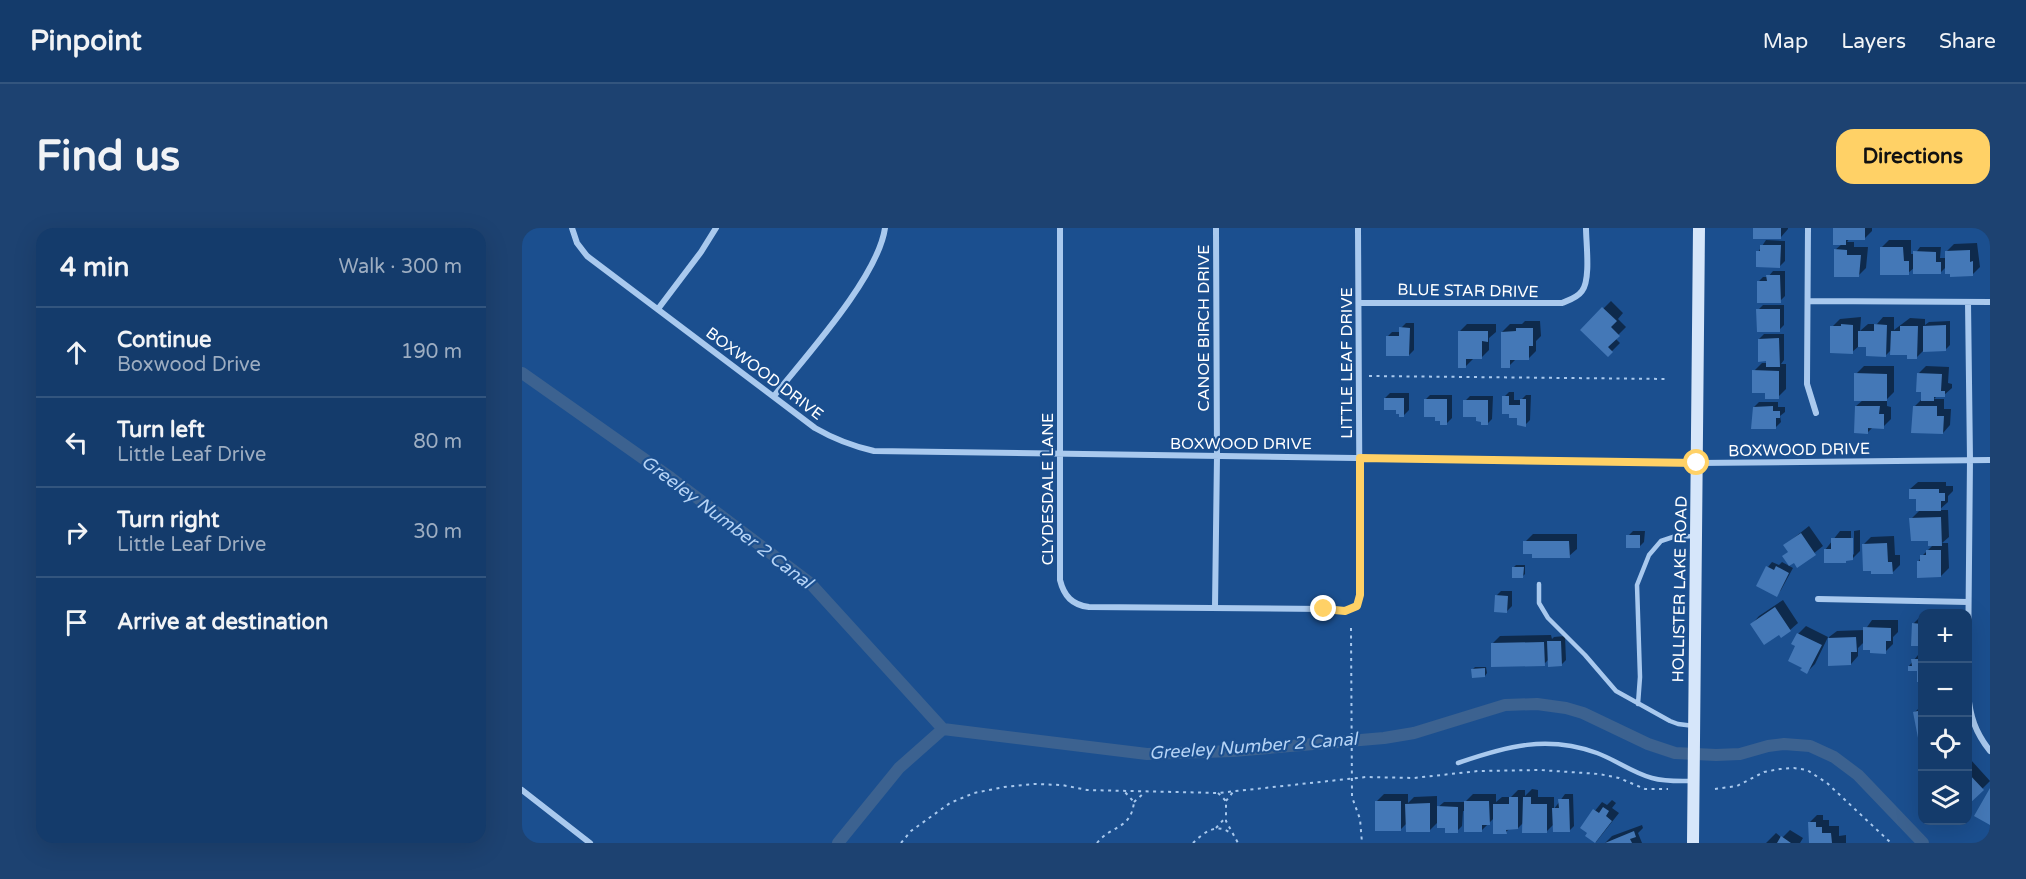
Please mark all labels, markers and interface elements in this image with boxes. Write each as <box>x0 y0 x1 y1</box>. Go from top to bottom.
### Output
text: Pinpoint <box>30 24 142 58</box>
text: Map <box>1763 29 1808 54</box>
text: Layers <box>1841 29 1906 54</box>
text: Share <box>1939 29 1996 54</box>
button: Directions <box>1836 129 1990 184</box>
text: Find us <box>36 131 180 182</box>
street label: CANOE BIRCH DRIVE <box>1194 245 1214 411</box>
text: 4 min <box>60 252 129 283</box>
text: Walk · 300 m <box>339 255 462 279</box>
street label: BLUE STAR DRIVE <box>1397 280 1539 302</box>
street label: LITTLE LEAF DRIVE <box>1337 287 1357 439</box>
street label: BOXWOOD DRIVE <box>702 323 827 425</box>
text: Continue <box>117 327 212 353</box>
icon: ahead <box>60 336 93 369</box>
text: 190 m <box>401 340 462 364</box>
text: Boxwood Drive <box>117 353 261 377</box>
street label: CLYDESDALE LANE <box>1038 413 1058 565</box>
text: Turn left <box>117 417 205 443</box>
icon: left <box>60 426 93 459</box>
text: 80 m <box>413 430 462 454</box>
street label: BOXWOOD DRIVE <box>1170 434 1312 454</box>
street label: BOXWOOD DRIVE <box>1728 439 1870 461</box>
text: Little Leaf Drive <box>117 443 266 467</box>
route start <box>1683 449 1709 475</box>
water label: Greeley Number 2 Canal <box>637 450 819 595</box>
street label: HOLLISTER LAKE ROAD <box>1668 495 1692 683</box>
text: Turn right <box>117 507 219 533</box>
icon: right <box>60 516 93 549</box>
text: 30 m <box>413 520 462 544</box>
text: Little Leaf Drive <box>117 533 266 557</box>
route end <box>1310 595 1336 621</box>
icon: arrive <box>60 606 93 639</box>
text: Arrive at destination <box>117 609 328 635</box>
map controls <box>1918 609 1972 825</box>
button: + <box>1918 609 1972 663</box>
button: − <box>1918 663 1972 717</box>
button: locate <box>1918 717 1972 771</box>
water label: Greeley Number 2 Canal <box>1148 728 1360 764</box>
button: layers <box>1918 771 1972 825</box>

